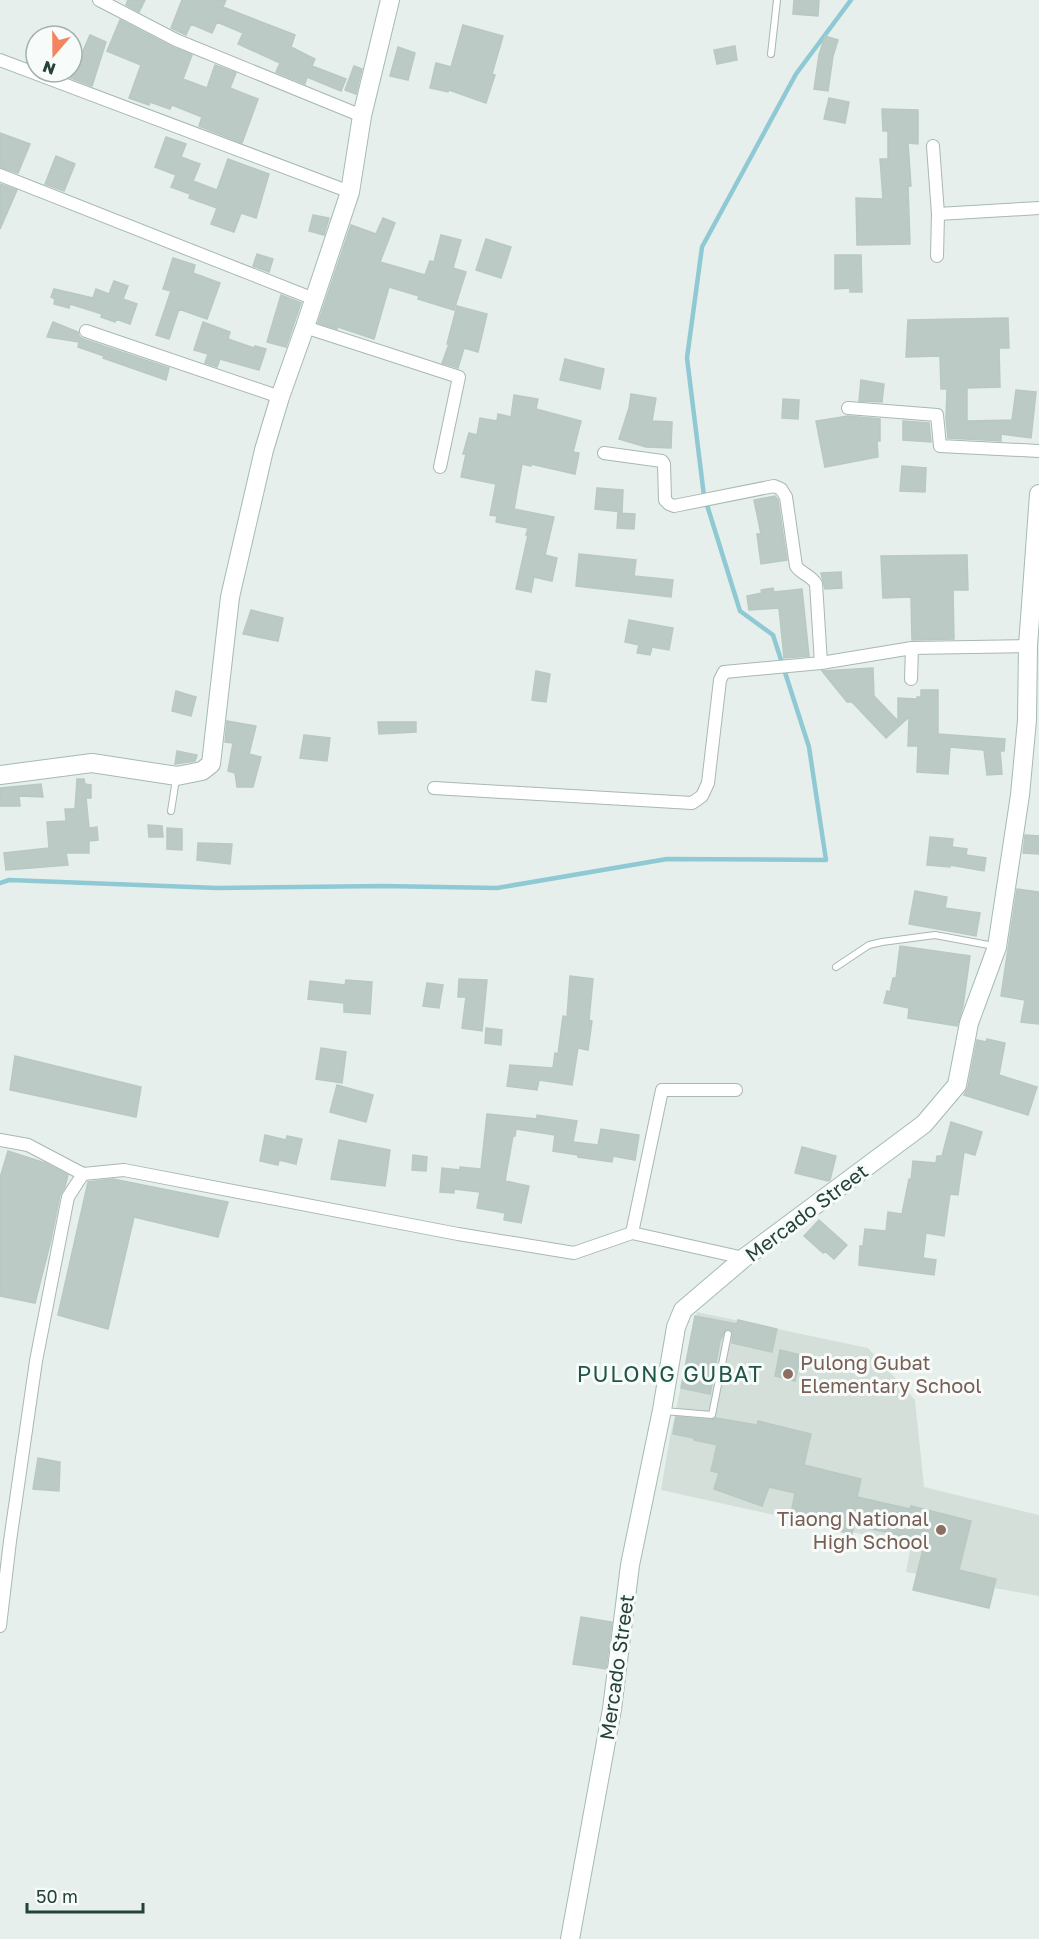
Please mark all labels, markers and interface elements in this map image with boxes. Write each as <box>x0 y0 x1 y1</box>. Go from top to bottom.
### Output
north arrow <box>24 24 84 84</box>
text: N <box>40 57 58 80</box>
street label: Mercado Street <box>740 1158 872 1266</box>
place label: Pulong Gubat Elementary School <box>800 1350 982 1397</box>
district label: PULONG GUBAT <box>577 1360 763 1387</box>
marker: Pulong Gubat Elementary School <box>781 1367 795 1381</box>
place label: Tiaong National High School <box>777 1506 929 1553</box>
marker: Tiaong National High School <box>934 1523 948 1537</box>
street label: Mercado Street <box>594 1592 638 1742</box>
scale bar <box>27 1876 142 1914</box>
text: 50 m <box>36 1885 78 1907</box>

